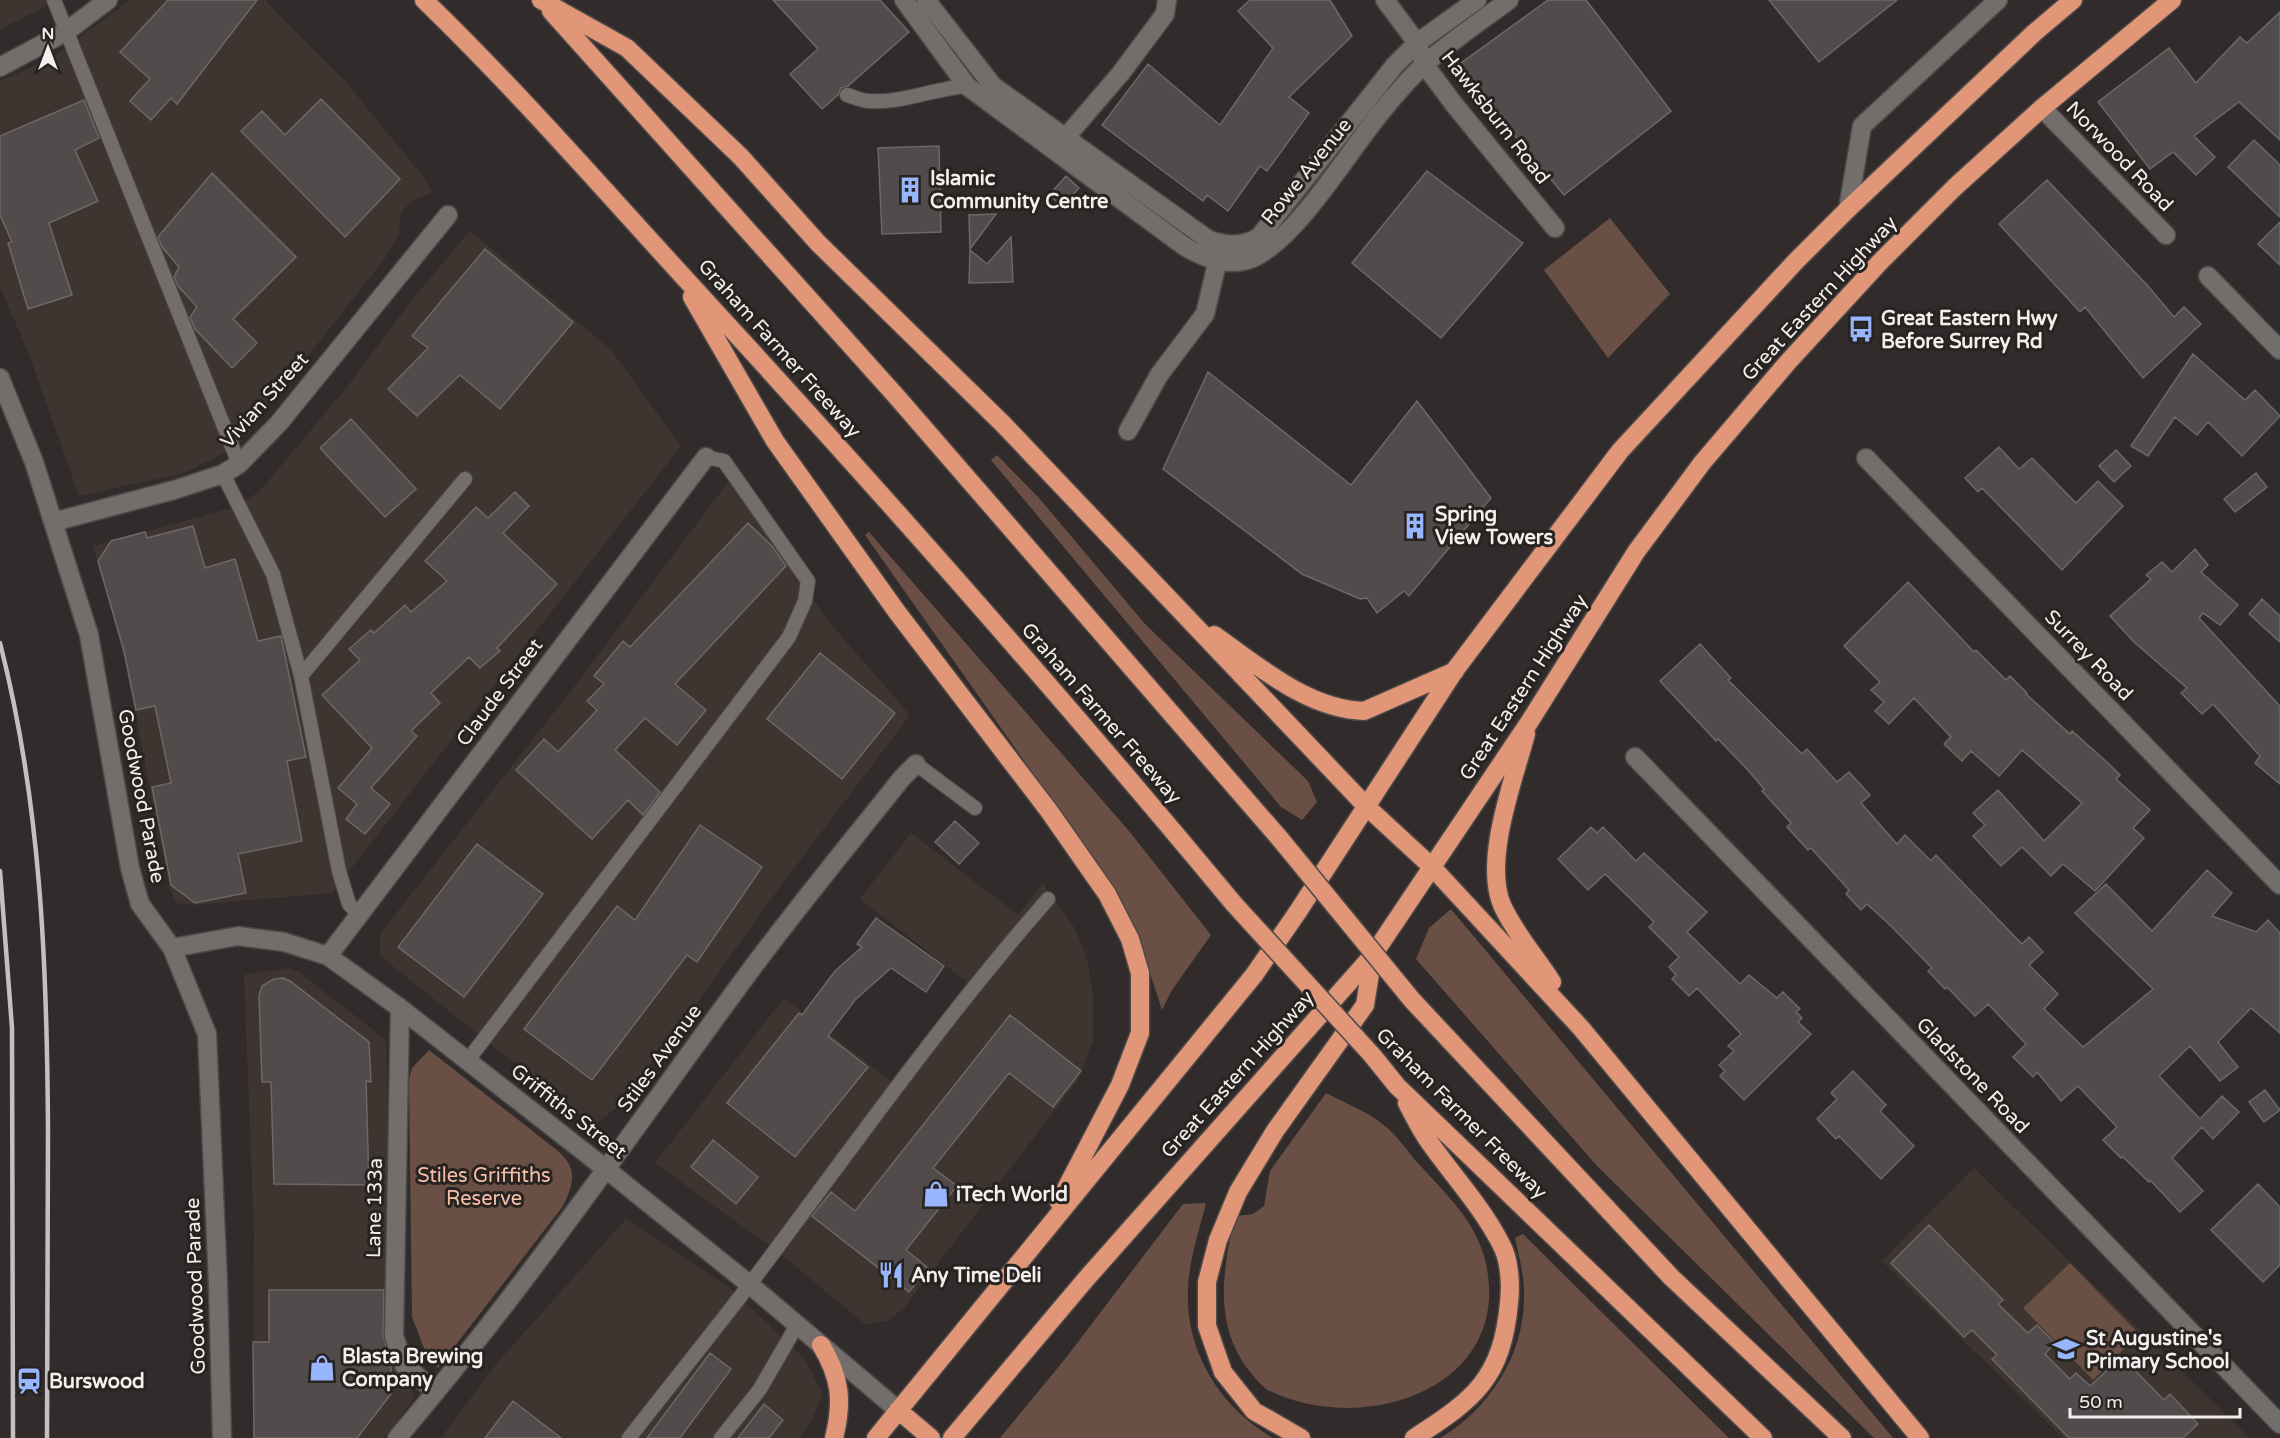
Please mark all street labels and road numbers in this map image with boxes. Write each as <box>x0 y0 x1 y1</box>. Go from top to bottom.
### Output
street label: Hawksburn Road <box>1436 46 1555 189</box>
street label: Norwood Road <box>2061 97 2178 217</box>
street label: Rowe Avenue <box>1257 114 1357 230</box>
street label: Great Eastern Highway <box>1737 211 1903 386</box>
street label: Graham Farmer Freeway <box>693 254 866 443</box>
street label: Vivian Street <box>216 348 314 453</box>
street label: Great Eastern Highway <box>1455 590 1593 785</box>
street label: Surrey Road <box>2039 605 2137 706</box>
street label: Graham Farmer Freeway <box>1016 618 1187 809</box>
street label: Claude Street <box>452 634 548 751</box>
street label: Goodwood Parade <box>112 707 170 885</box>
street label: Great Eastern Highway <box>1156 986 1319 1163</box>
street label: Stiles Avenue <box>613 1000 707 1117</box>
street label: Gladstone Road <box>1911 1013 2034 1139</box>
street label: Graham Farmer Freeway <box>1371 1023 1552 1204</box>
street label: Griffiths Street <box>506 1059 631 1165</box>
street label: Lane 133a <box>362 1158 388 1258</box>
street label: Goodwood Parade <box>181 1197 211 1375</box>

